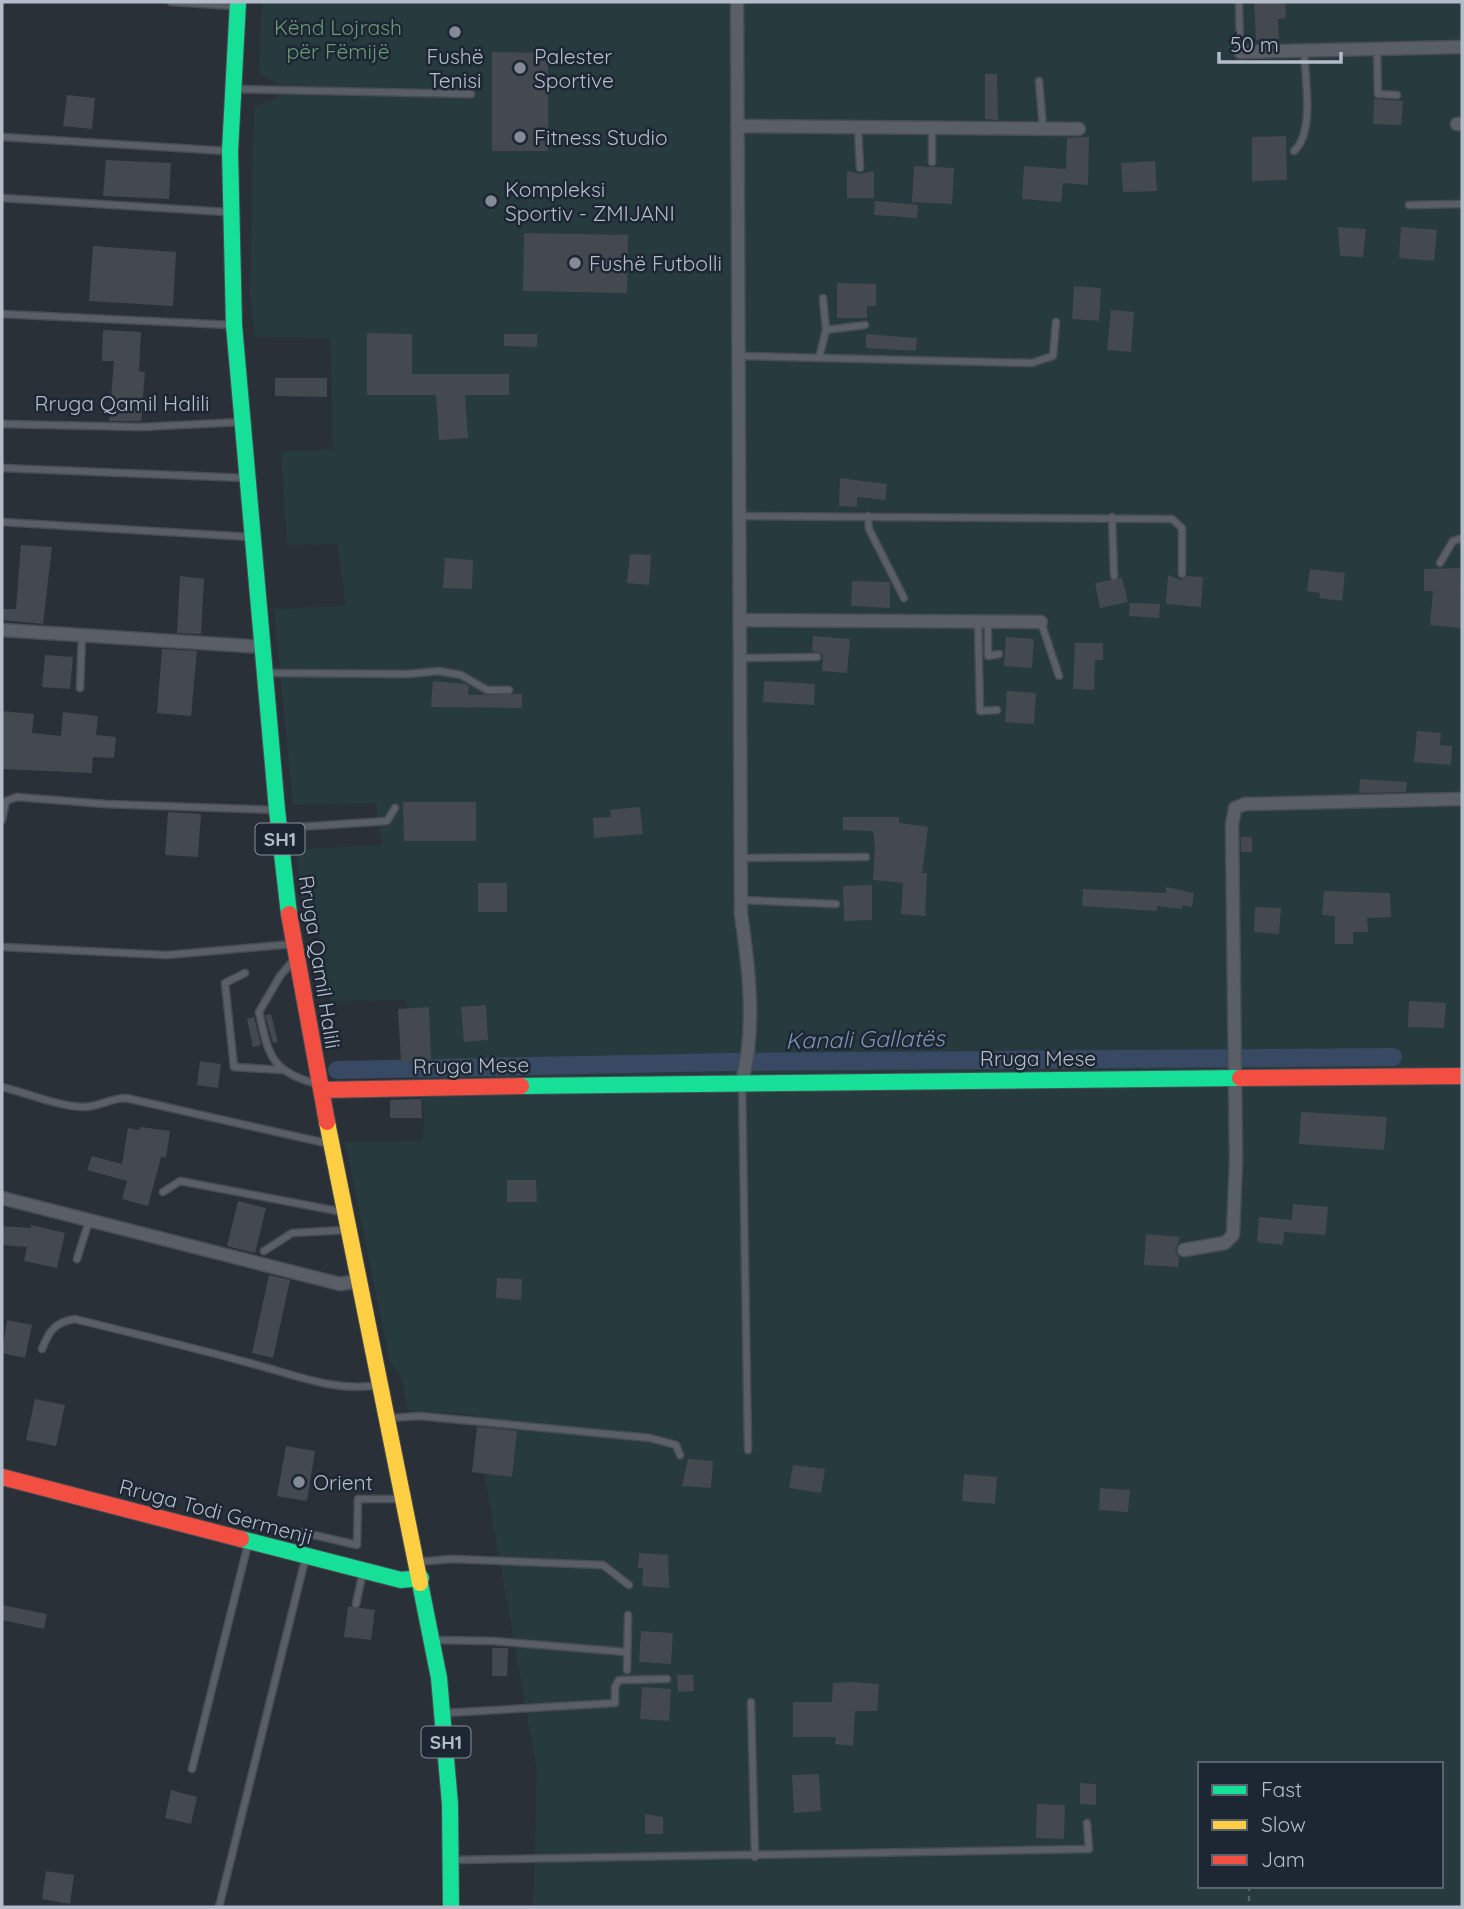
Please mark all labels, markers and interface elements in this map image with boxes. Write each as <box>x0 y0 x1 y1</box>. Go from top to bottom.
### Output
park label: Kënd Lojrash për Fëmijë <box>274 14 402 64</box>
scale bar <box>1219 21 1342 65</box>
marker: Fushë Tenisi <box>447 24 463 40</box>
text: 50 m <box>1230 31 1279 57</box>
place label: Fushë Tenisi <box>426 43 484 93</box>
place label: Palester Sportive <box>534 43 614 93</box>
marker: Palester Sportive <box>512 60 528 76</box>
place label: Fitness Studio <box>534 124 668 150</box>
marker: Fitness Studio <box>512 129 528 145</box>
place label: Kompleksi Sportiv - ZMIJANI <box>505 176 675 226</box>
marker: Kompleksi Sportiv - ZMIJANI <box>483 193 499 209</box>
place label: Fushë Futbolli <box>589 250 722 276</box>
marker: Fushë Futbolli <box>567 255 583 271</box>
street label: Rruga Qamil Halili <box>34 390 210 416</box>
road number: SH1 <box>256 824 304 854</box>
street label: Rruga Qamil Halili <box>293 874 347 1050</box>
water label: Kanali Gallatës <box>785 1023 947 1055</box>
street label: Rruga Mese <box>980 1045 1096 1071</box>
street label: Rruga Mese <box>413 1051 529 1079</box>
place label: Orient <box>313 1469 373 1495</box>
street label: Rruga Todi Germenji <box>117 1473 315 1549</box>
marker: Orient <box>291 1474 307 1490</box>
road number: SH1 <box>422 1726 471 1758</box>
legend <box>1198 1762 1443 1888</box>
text: Fast <box>1261 1776 1302 1802</box>
text: Slow <box>1261 1811 1306 1837</box>
text: Jam <box>1261 1846 1305 1872</box>

